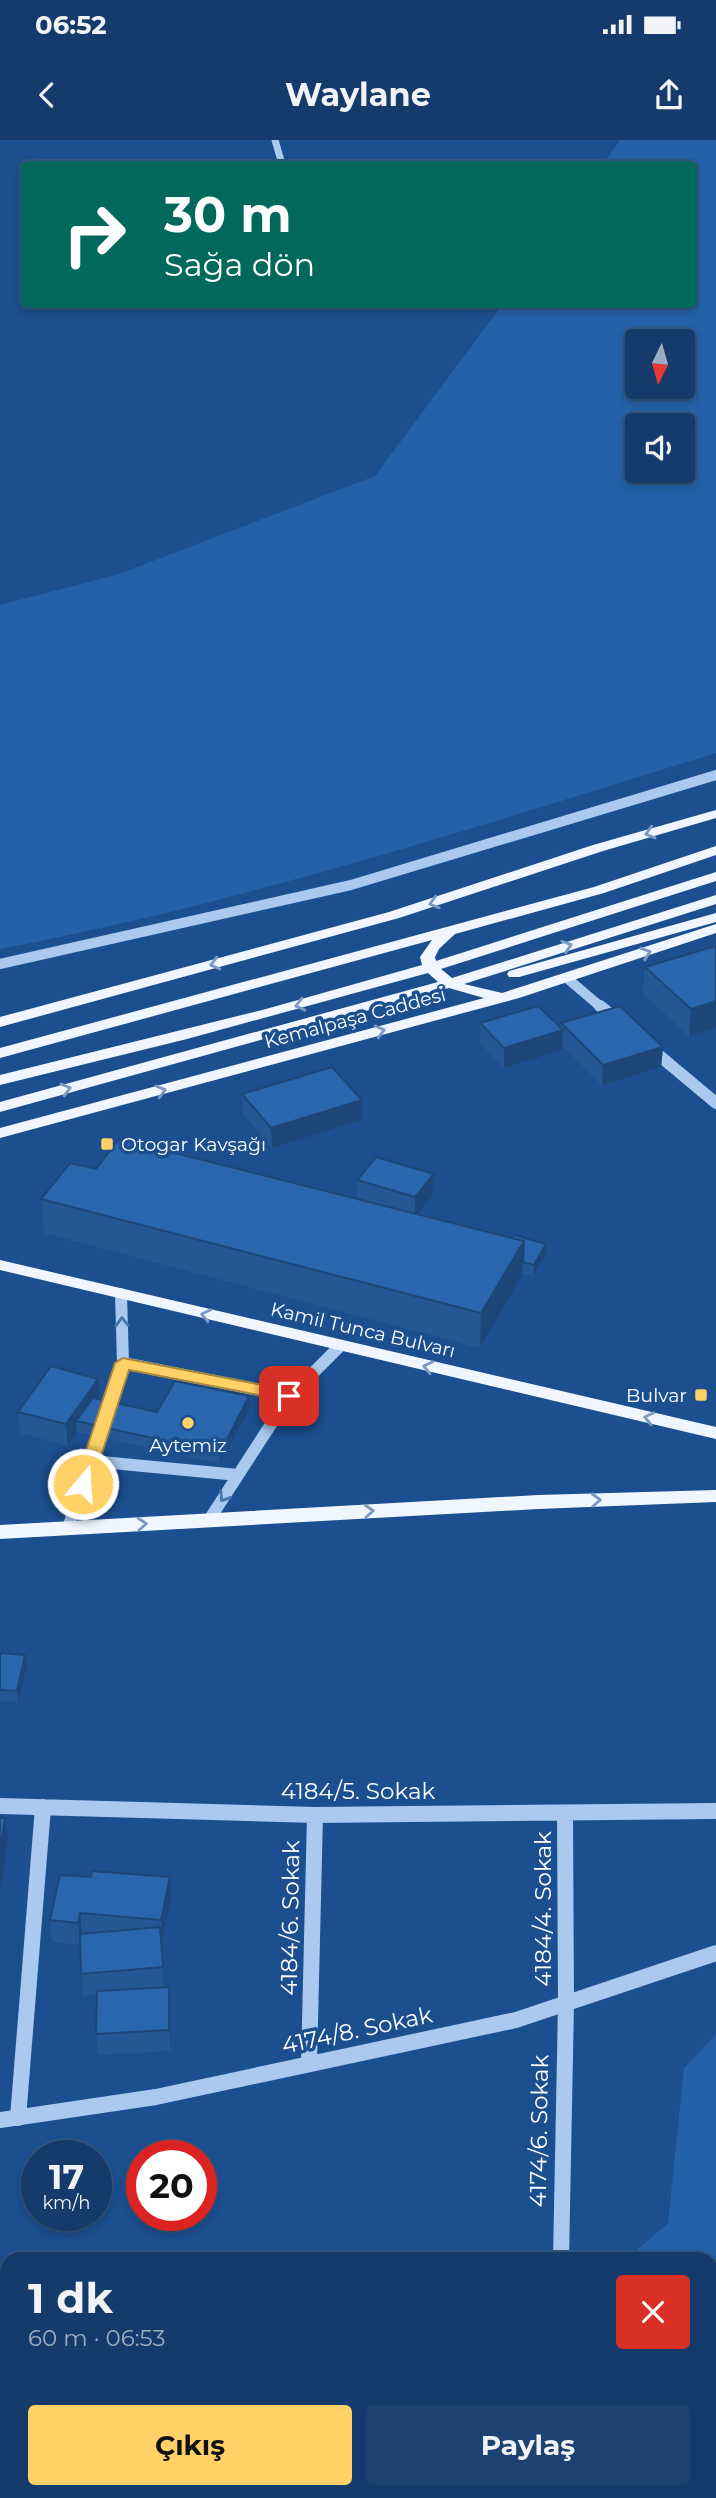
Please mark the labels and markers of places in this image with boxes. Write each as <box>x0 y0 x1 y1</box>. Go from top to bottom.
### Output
place label: Otogar Kavşağı <box>121 1133 266 1156</box>
marker: Otogar Kavşağı <box>99 1136 115 1152</box>
pin <box>259 1366 319 1426</box>
place label: Bulvar <box>626 1384 687 1407</box>
marker: Bulvar <box>693 1387 709 1403</box>
marker: Aytemiz <box>180 1415 196 1431</box>
place label: Aytemiz <box>149 1434 227 1457</box>

